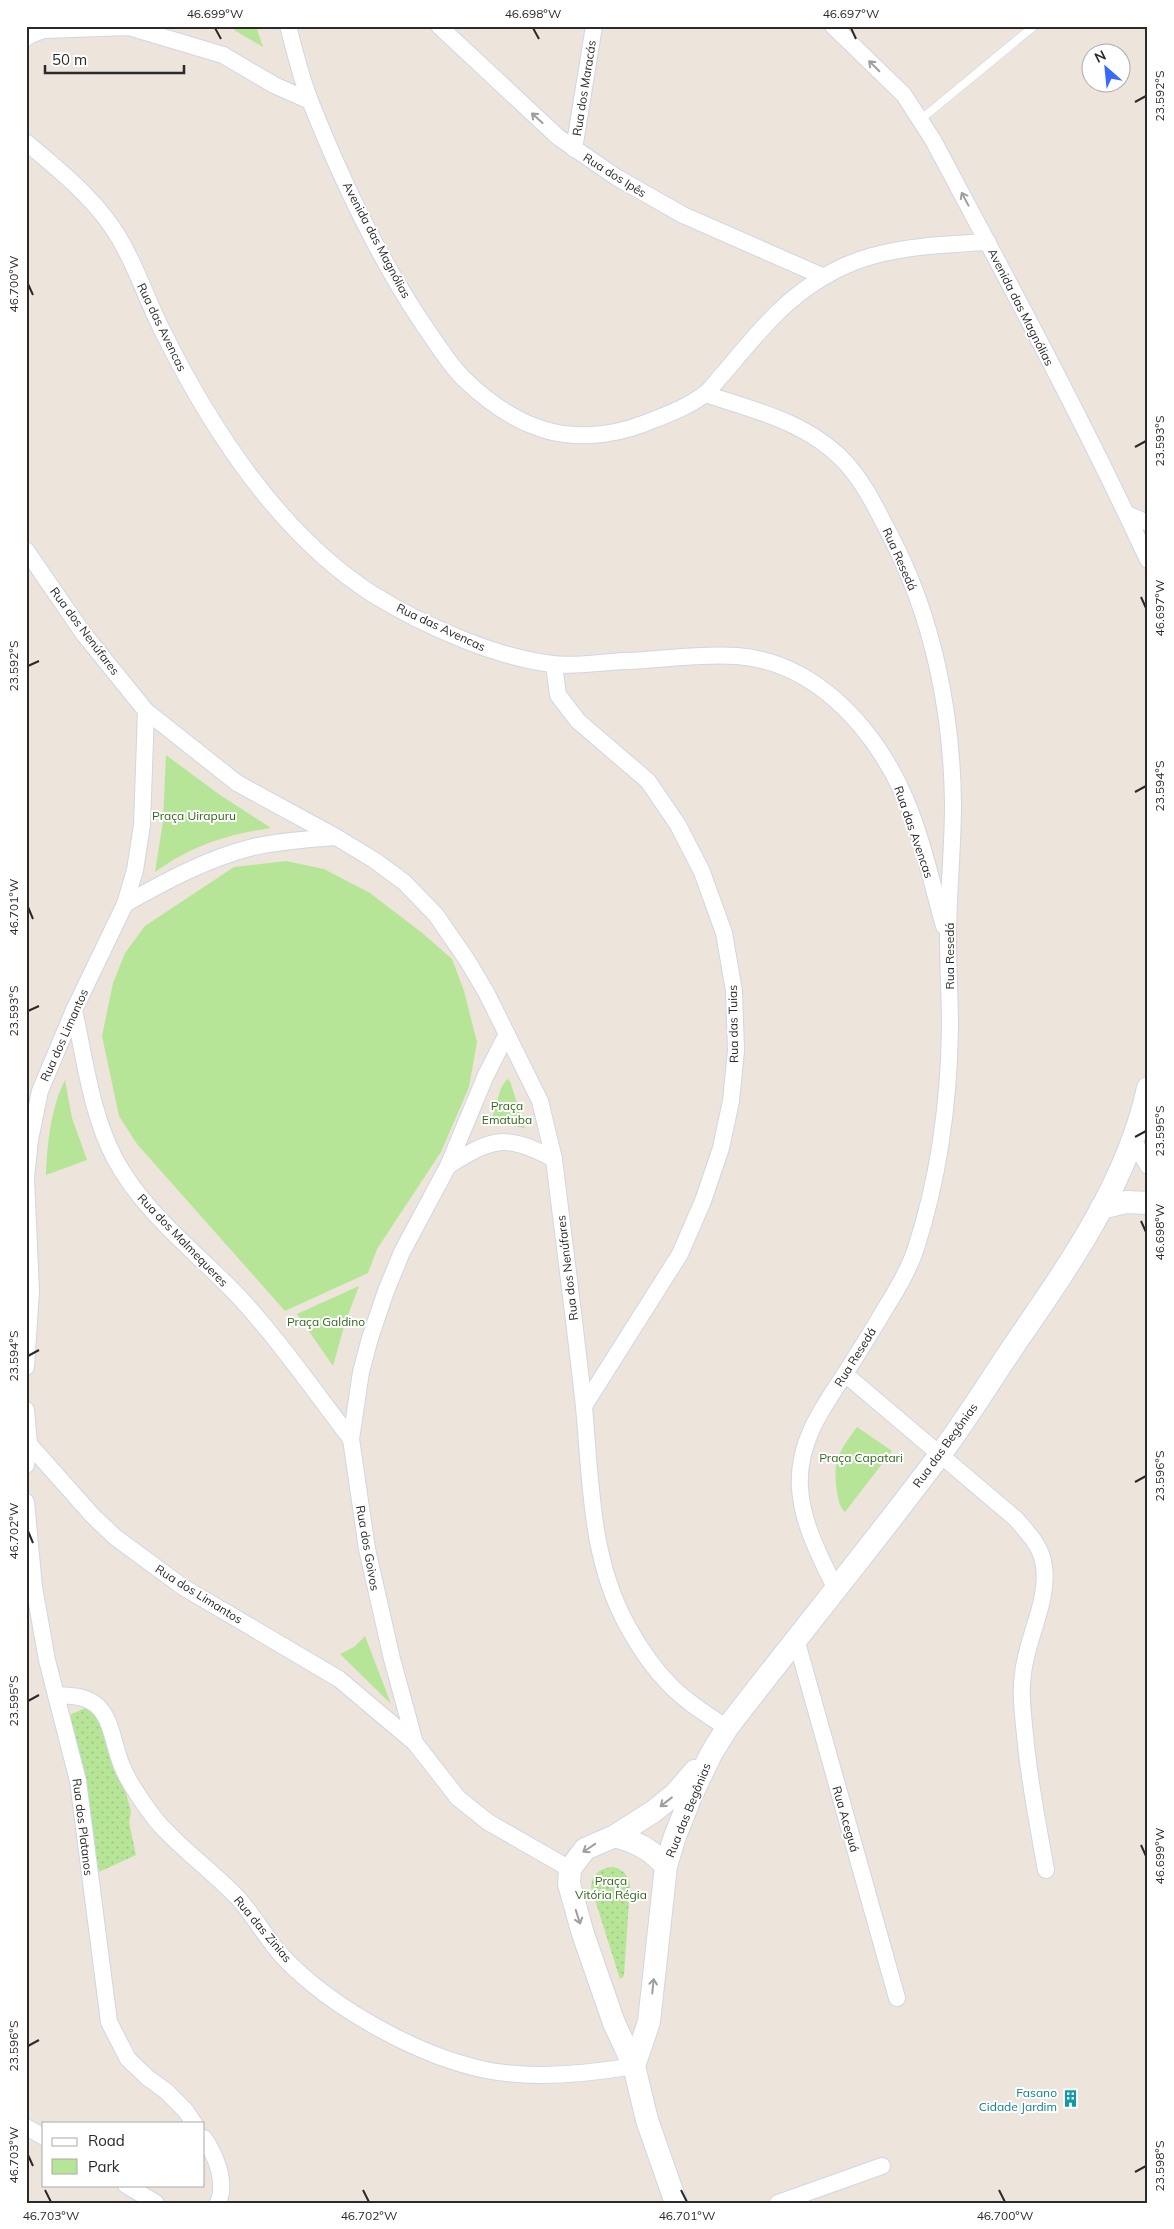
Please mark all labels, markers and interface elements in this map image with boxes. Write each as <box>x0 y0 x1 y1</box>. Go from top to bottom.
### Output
text: 46.699°W <box>187 6 243 21</box>
text: 46.698°W <box>505 6 561 21</box>
text: 46.697°W <box>823 6 879 21</box>
street label: Rua dos Maracás <box>569 39 599 137</box>
scale bar <box>45 42 184 74</box>
north arrow <box>1082 42 1132 92</box>
text: N <box>1091 46 1109 67</box>
text: 50 m <box>52 50 87 69</box>
one-way arrow <box>868 60 881 72</box>
text: 23.592°S <box>1152 71 1167 121</box>
one-way arrow <box>531 112 544 124</box>
street label: Rua dos Ipês <box>581 150 649 200</box>
street label: Avenida das Magnólias <box>340 179 414 301</box>
one-way arrow <box>960 192 970 207</box>
street label: Avenida das Magnólias <box>985 246 1057 368</box>
text: 46.700°W <box>6 256 21 312</box>
street label: Rua das Avencas <box>134 280 190 374</box>
text: 23.593°S <box>1152 416 1167 466</box>
street label: Rua Resedá <box>879 525 921 593</box>
text: 46.697°W <box>1152 580 1167 636</box>
street label: Rua dos Nenúfares <box>47 584 123 678</box>
street label: Rua das Avencas <box>394 600 488 654</box>
text: 23.592°S <box>6 641 21 691</box>
text: 23.594°S <box>1152 761 1167 811</box>
street label: Rua das Avencas <box>891 784 937 880</box>
park label: Praça Uirapuru <box>152 808 236 823</box>
text: 46.701°W <box>6 879 21 935</box>
street label: Rua Resedá <box>942 922 957 990</box>
street label: Rua das Tuias <box>725 985 741 1063</box>
text: 23.593°S <box>6 986 21 1036</box>
street label: Rua dos Limantos <box>37 986 91 1084</box>
park label: Praça Ematuba <box>482 1098 532 1127</box>
text: 23.595°S <box>1152 1106 1167 1156</box>
street label: Rua dos Malmequeres <box>135 1190 231 1290</box>
text: 46.698°W <box>1152 1204 1167 1260</box>
street label: Rua dos Nenúfares <box>553 1214 581 1322</box>
park label: Praça Galdino <box>287 1314 365 1329</box>
street label: Rua Resedá <box>831 1325 879 1389</box>
text: 23.594°S <box>6 1331 21 1381</box>
street label: Rua das Begônias <box>909 1400 981 1490</box>
park label: Praça Capatari <box>819 1450 903 1465</box>
text: 23.596°S <box>1152 1451 1167 1501</box>
text: 46.702°W <box>6 1503 21 1559</box>
street label: Rua dos Goivos <box>353 1504 383 1592</box>
street label: Rua dos Limantos <box>153 1561 245 1627</box>
text: 23.595°S <box>6 1676 21 1726</box>
street label: Rua das Begônias <box>662 1760 714 1860</box>
street label: Rua dos Platanos <box>70 1778 96 1876</box>
street label: Rua Aceguá <box>829 1784 863 1854</box>
one-way arrow <box>659 1796 672 1807</box>
text: 46.699°W <box>1152 1828 1167 1884</box>
one-way arrow <box>582 1843 596 1853</box>
park label: Praça Vitória Régia <box>575 1873 647 1902</box>
street label: Rua das Zinias <box>231 1893 295 1965</box>
one-way arrow <box>574 1909 583 1924</box>
one-way arrow <box>648 1978 658 1994</box>
text: 23.596°S <box>6 2021 21 2071</box>
place label: Fasano Cidade Jardim <box>979 2085 1057 2114</box>
building icon: Fasano Cidade Jardim <box>1061 2089 1081 2109</box>
legend <box>42 2122 205 2186</box>
text: 46.703°W <box>6 2127 21 2183</box>
text: Road <box>88 2131 125 2150</box>
text: 23.598°S <box>1152 2141 1167 2191</box>
text: Park <box>88 2157 120 2176</box>
text: 46.703°W <box>23 2208 79 2223</box>
text: 46.702°W <box>341 2208 397 2223</box>
text: 46.701°W <box>659 2208 715 2223</box>
text: 46.700°W <box>977 2208 1033 2223</box>

